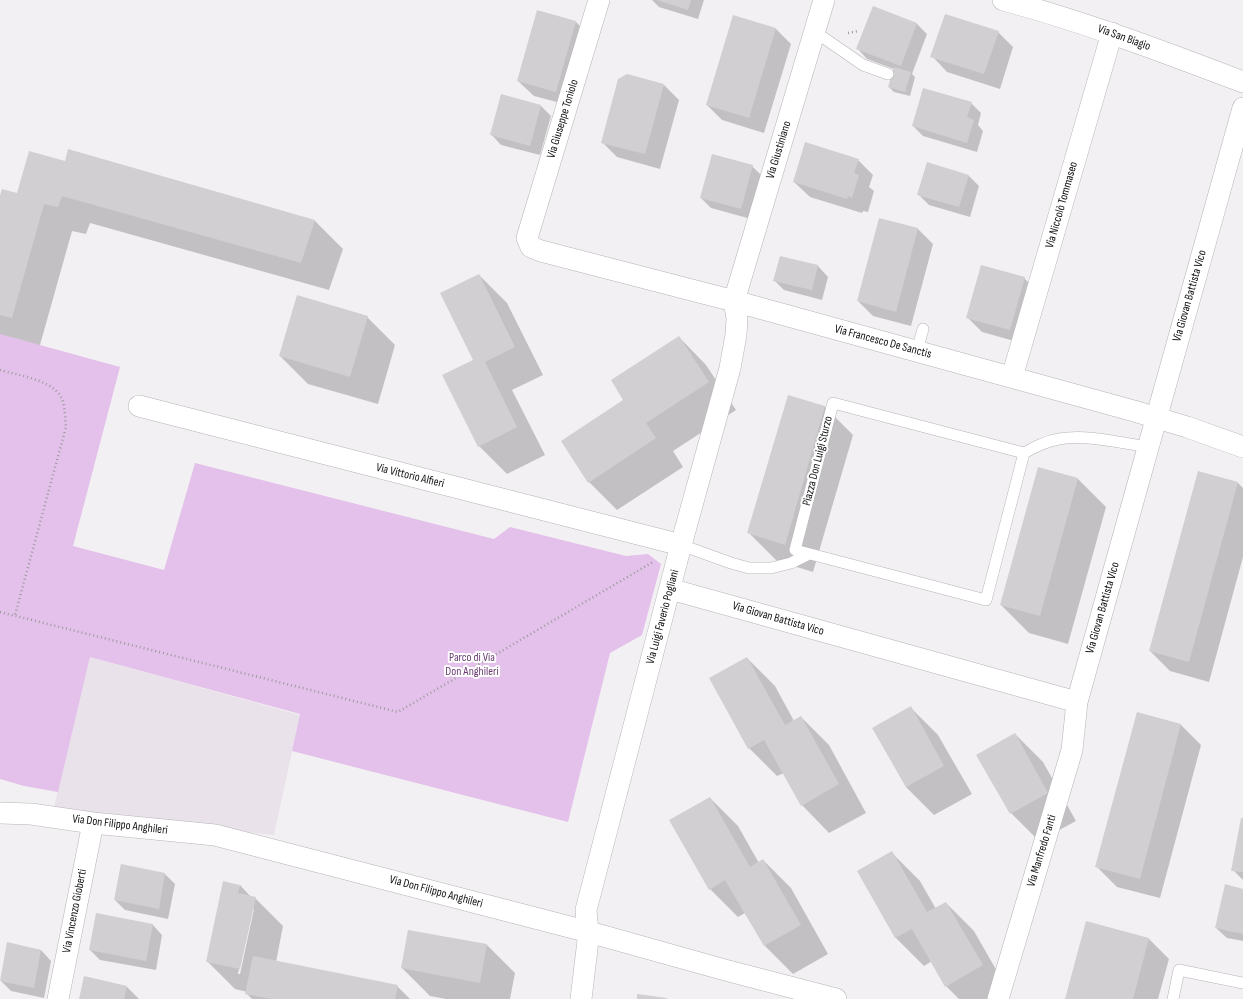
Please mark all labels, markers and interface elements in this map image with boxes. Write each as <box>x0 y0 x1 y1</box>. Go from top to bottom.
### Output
street label: Via San Biagio <box>1096 22 1152 54</box>
street label: Via Giuseppe Toniolo <box>544 78 582 160</box>
street label: Via Giustiniano <box>763 119 795 181</box>
street label: Via Niccolò Tommaseo <box>1043 160 1081 250</box>
street label: Via Giovan Battista Vico <box>1170 248 1210 344</box>
street label: Via Francesco De Sanctis <box>833 322 933 362</box>
street label: Piazza Don Luigi Sturzo <box>800 415 836 507</box>
street label: Via Vittorio Alfieri <box>374 461 446 491</box>
street label: Via Giovan Battista Vico <box>1083 560 1123 656</box>
street label: Via Luigi Faverio Pogliani <box>643 568 683 666</box>
street label: Via Giovan Battista Vico <box>730 599 826 639</box>
park label: Parco di Via Don Anghileri <box>445 651 499 679</box>
street label: Via Don Filippo Anghileri <box>71 812 169 838</box>
street label: Via Manfredo Fanti <box>1024 813 1060 889</box>
street label: Via Vincenzo Gioberti <box>60 868 90 954</box>
street label: Via Don Filippo Anghileri <box>388 873 484 911</box>

